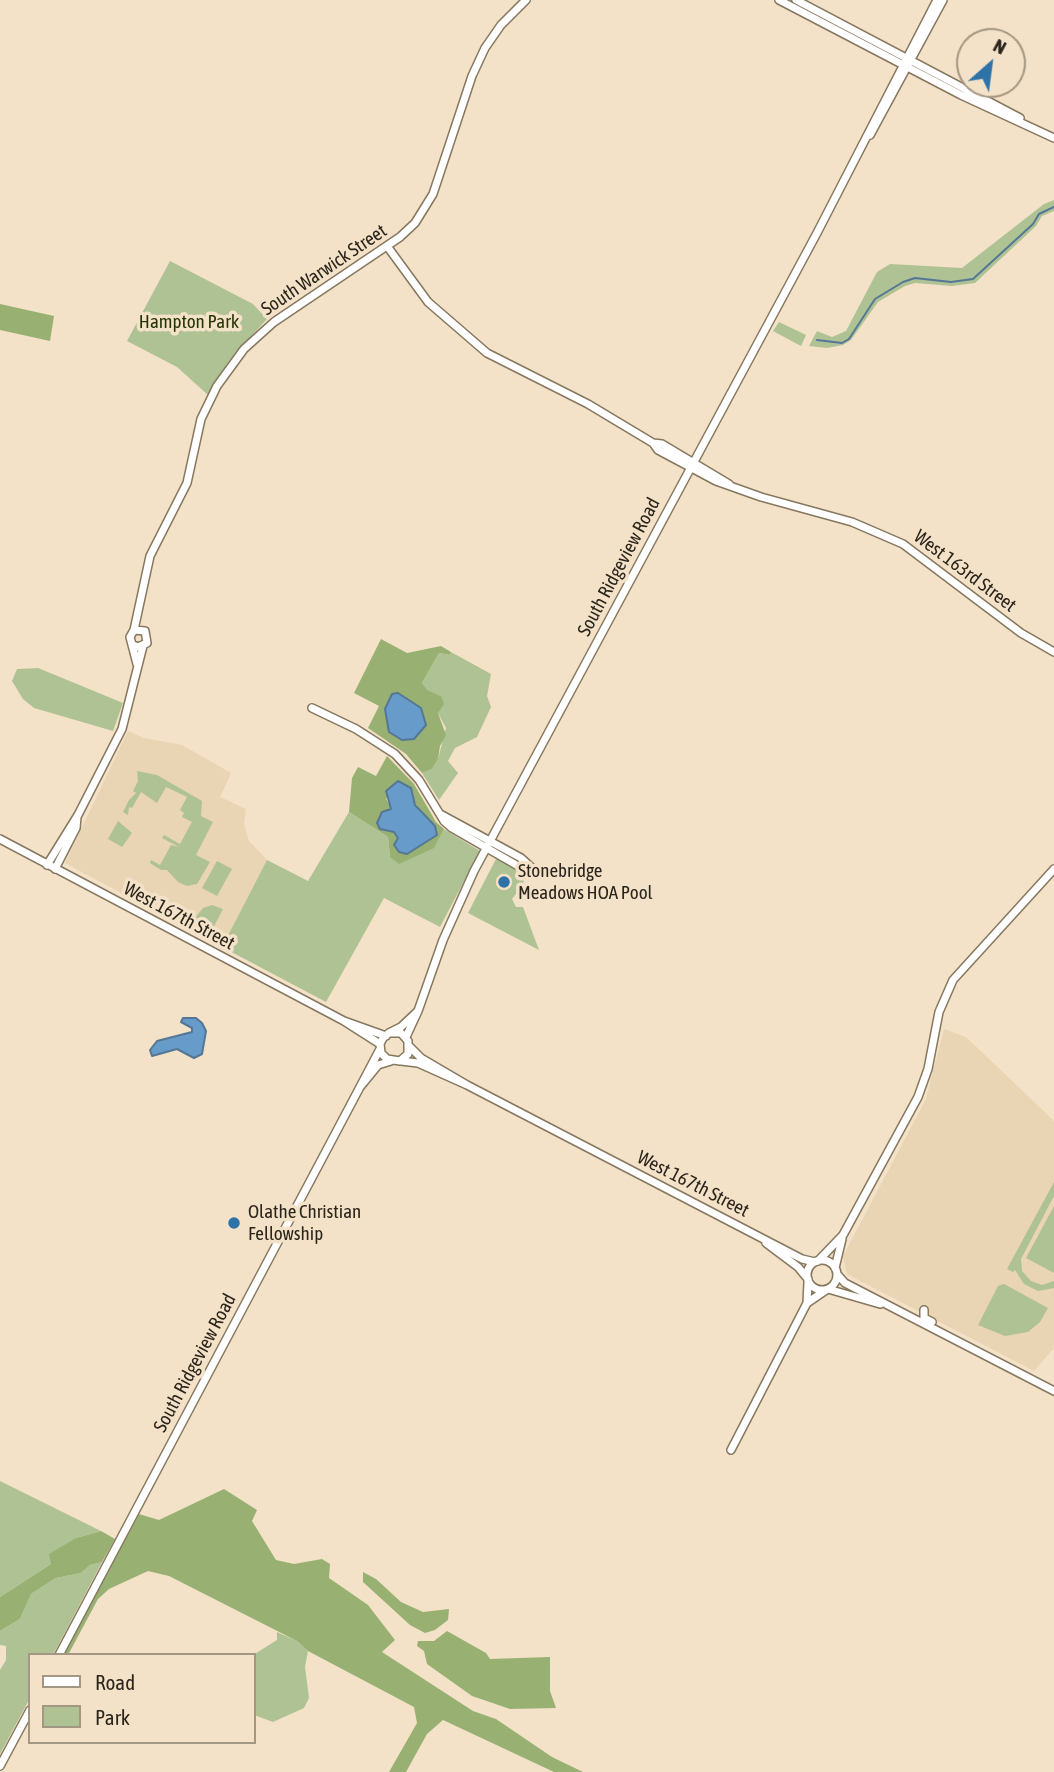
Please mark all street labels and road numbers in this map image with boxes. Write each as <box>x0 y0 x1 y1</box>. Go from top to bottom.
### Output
street label: South Warwick Street <box>257 220 391 320</box>
street label: South Ridgeview Road <box>573 494 665 640</box>
street label: West 163rd Street <box>909 525 1021 617</box>
street label: West 167th Street <box>120 877 238 955</box>
street label: West 167th Street <box>633 1146 753 1222</box>
street label: South Ridgeview Road <box>149 1290 241 1436</box>

